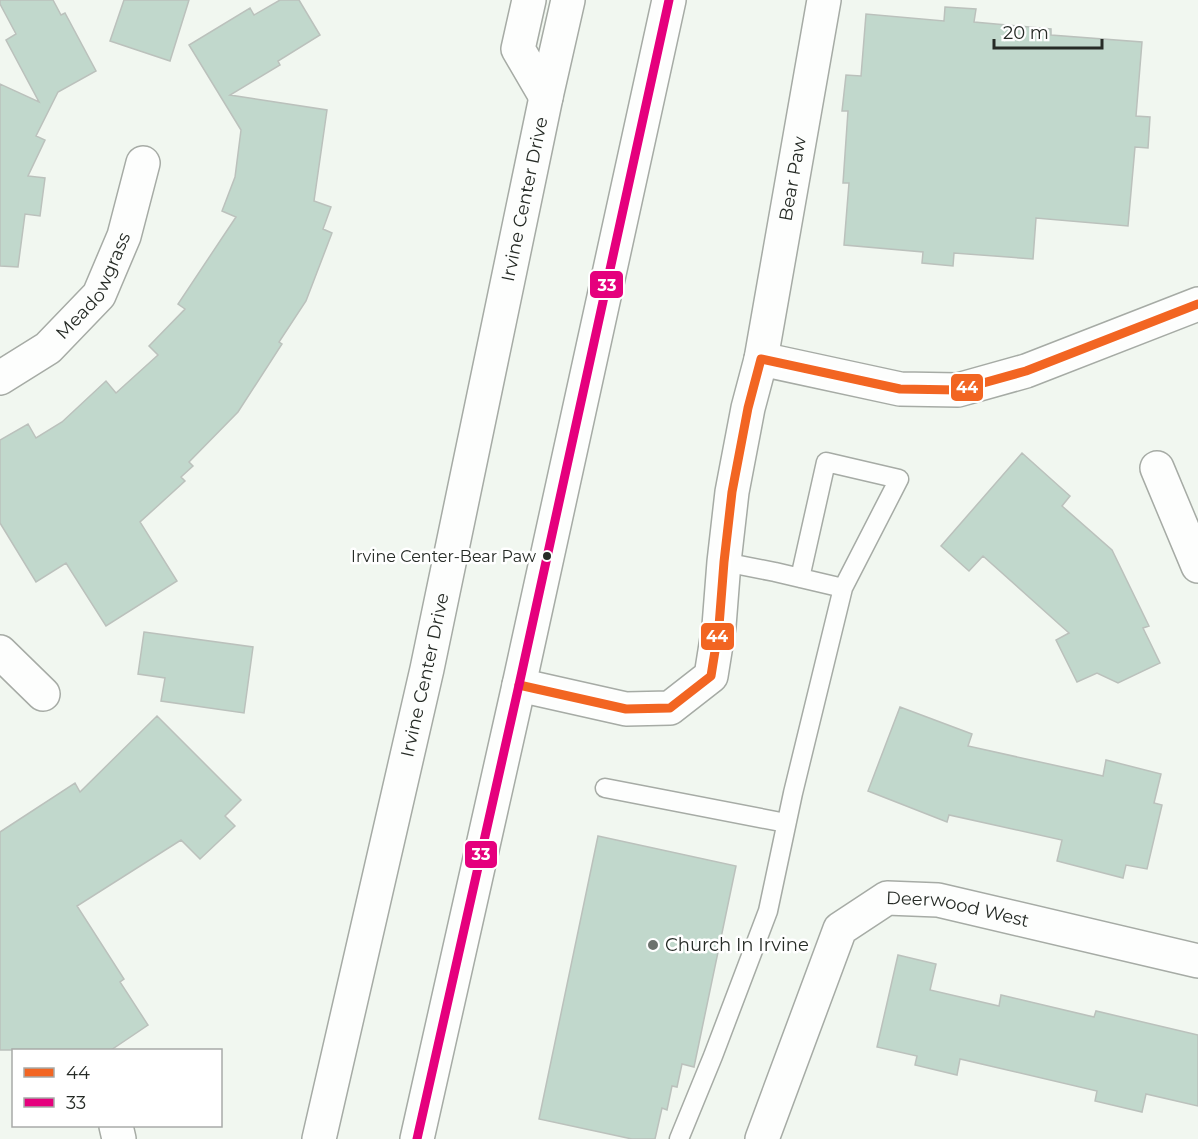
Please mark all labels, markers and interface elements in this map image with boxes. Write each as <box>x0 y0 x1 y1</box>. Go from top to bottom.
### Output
scale bar <box>994 12 1102 50</box>
text: 20 m <box>1003 22 1049 44</box>
street label: Irvine Center Drive <box>497 115 553 284</box>
street label: Bear Paw <box>774 134 811 223</box>
street label: Meadowgrass <box>51 229 135 344</box>
line badge: 33 <box>589 270 624 299</box>
text: 33 <box>597 276 616 295</box>
line badge: 44 <box>950 373 984 402</box>
text: 44 <box>956 378 978 397</box>
place label: Irvine Center-Bear Paw <box>351 547 536 566</box>
marker: Irvine Center-Bear Paw <box>541 550 553 562</box>
street label: Irvine Center Drive <box>396 591 454 759</box>
line badge: 44 <box>700 622 735 651</box>
text: 44 <box>706 627 728 646</box>
line badge: 33 <box>464 840 498 869</box>
text: 33 <box>471 845 490 864</box>
street label: Deerwood West <box>886 887 1031 932</box>
place label: Church In Irvine <box>665 934 809 956</box>
marker: Church In Irvine <box>646 938 660 952</box>
legend <box>12 1049 222 1127</box>
text: 44 <box>66 1062 90 1084</box>
text: 33 <box>66 1092 86 1114</box>

